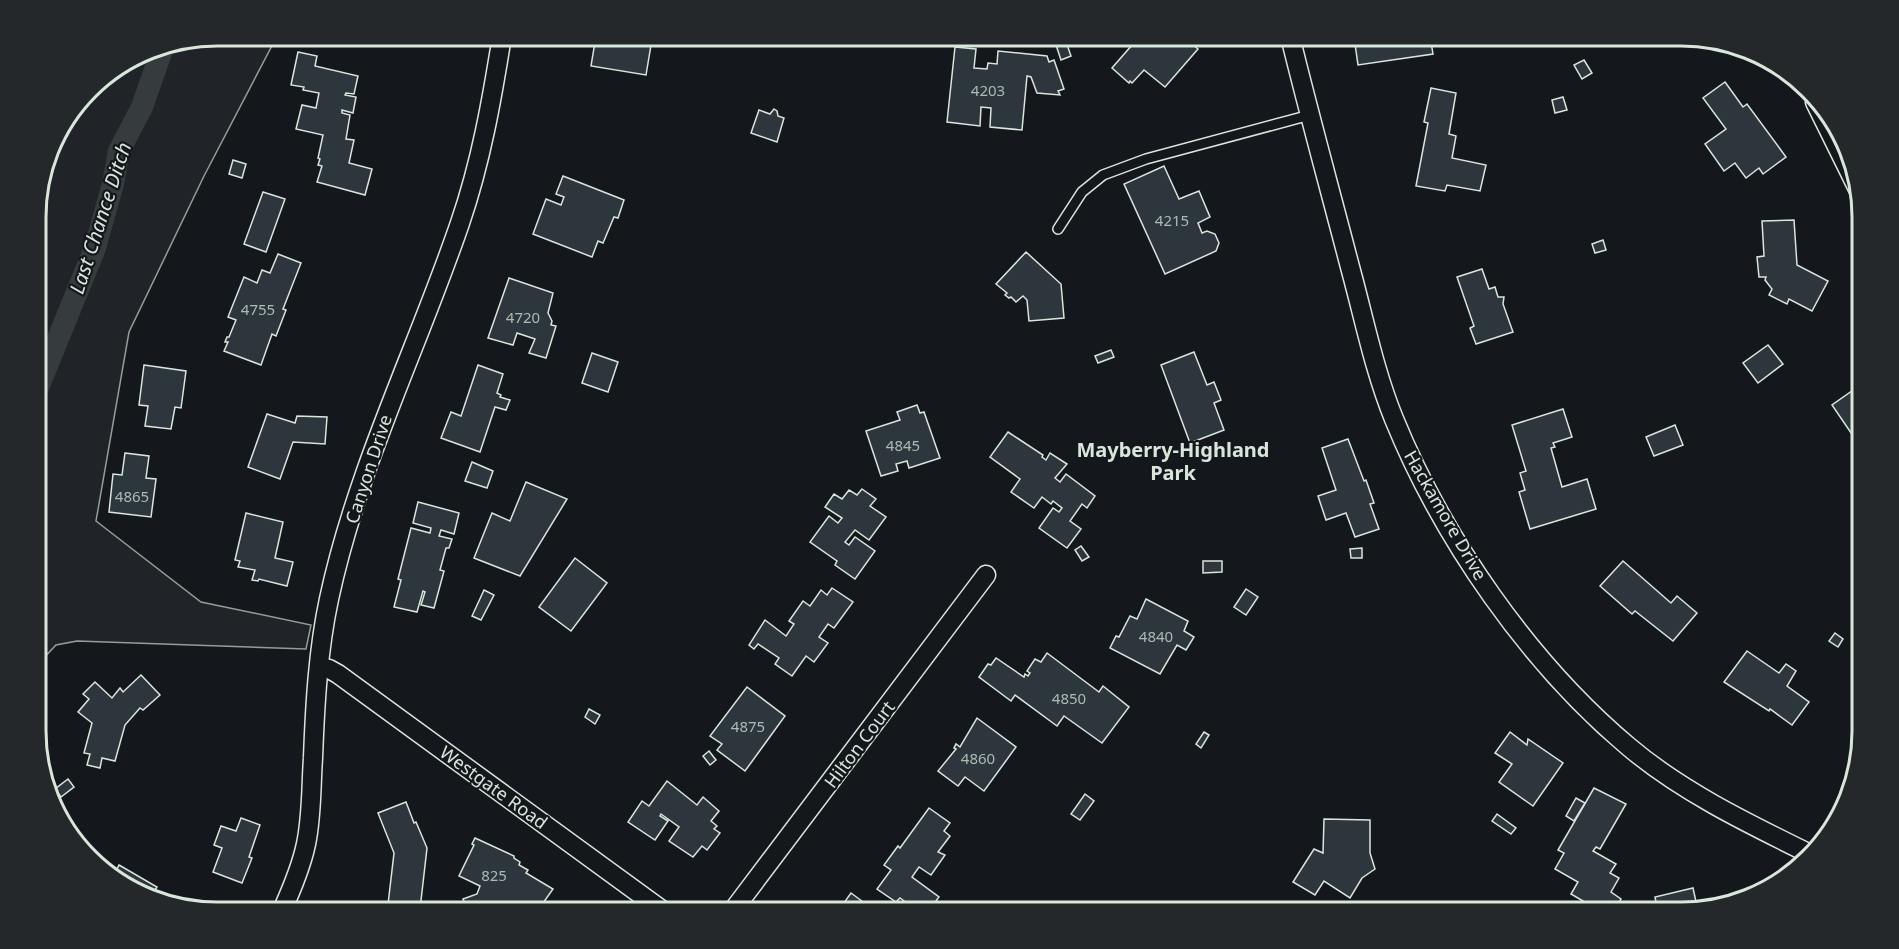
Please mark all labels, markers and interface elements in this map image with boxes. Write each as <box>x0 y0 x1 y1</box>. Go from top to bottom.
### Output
house number: 4203 <box>971 80 1005 100</box>
water label: Last Chance Ditch <box>63 139 137 297</box>
house number: 4215 <box>1155 210 1189 230</box>
house number: 4755 <box>241 299 275 319</box>
house number: 4720 <box>506 307 540 327</box>
street label: Canyon Drive <box>339 412 397 526</box>
house number: 4845 <box>886 435 920 455</box>
district label: Mayberry-Highland Park <box>1076 436 1270 486</box>
street label: Hackamore Drive <box>1399 446 1493 584</box>
house number: 4865 <box>115 486 149 506</box>
house number: 4840 <box>1139 626 1173 646</box>
house number: 4850 <box>1052 688 1086 708</box>
street label: Hilton Court <box>818 695 900 792</box>
house number: 4875 <box>731 716 765 736</box>
street label: Westgate Road <box>435 740 553 834</box>
house number: 4860 <box>961 748 995 768</box>
house number: 825 <box>481 865 507 885</box>

